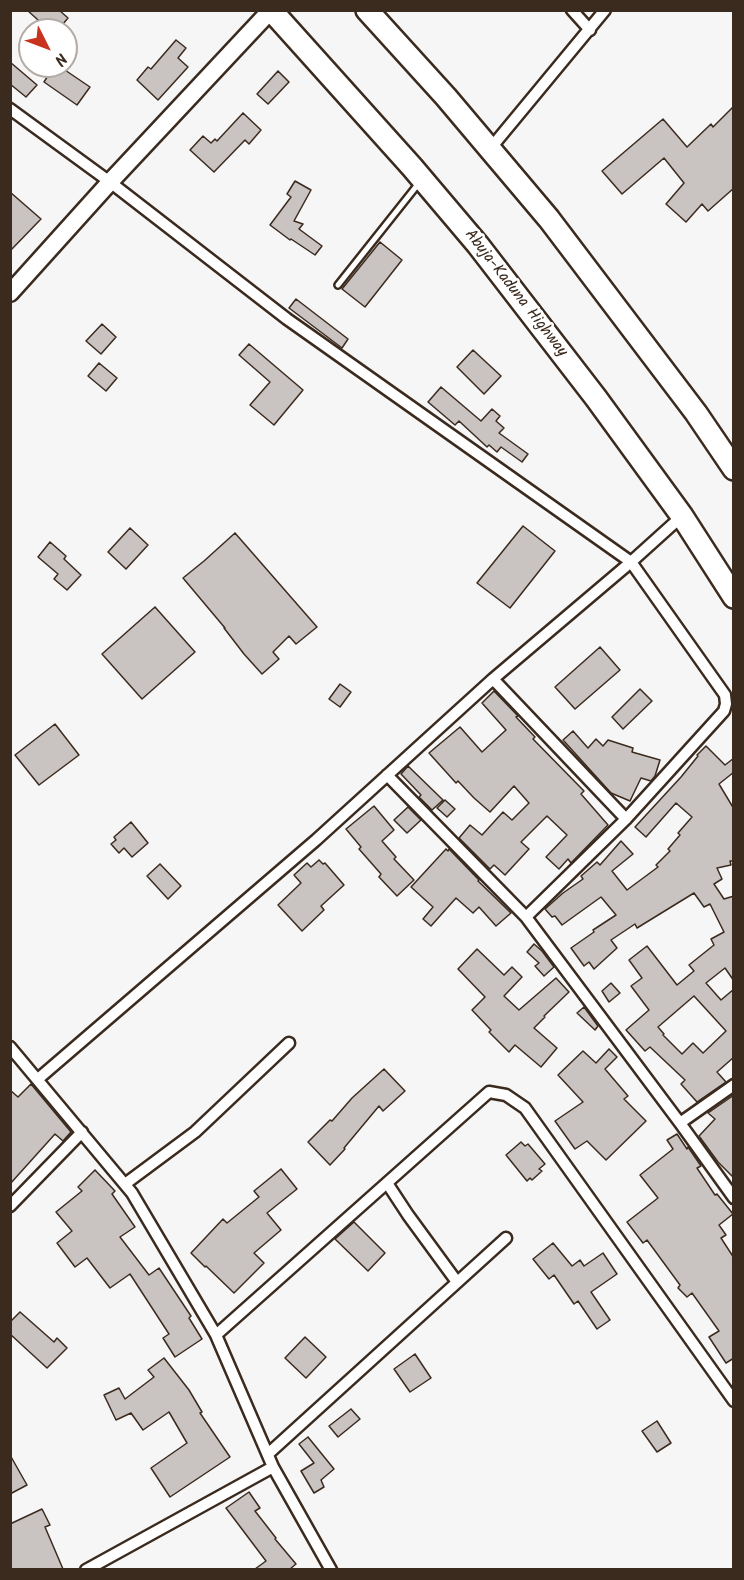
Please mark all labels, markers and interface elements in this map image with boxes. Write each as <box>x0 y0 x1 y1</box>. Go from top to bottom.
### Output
north arrow <box>18 18 78 78</box>
text: N <box>48 47 73 71</box>
street label: Abuja-Kaduna Highway <box>459 227 571 361</box>

